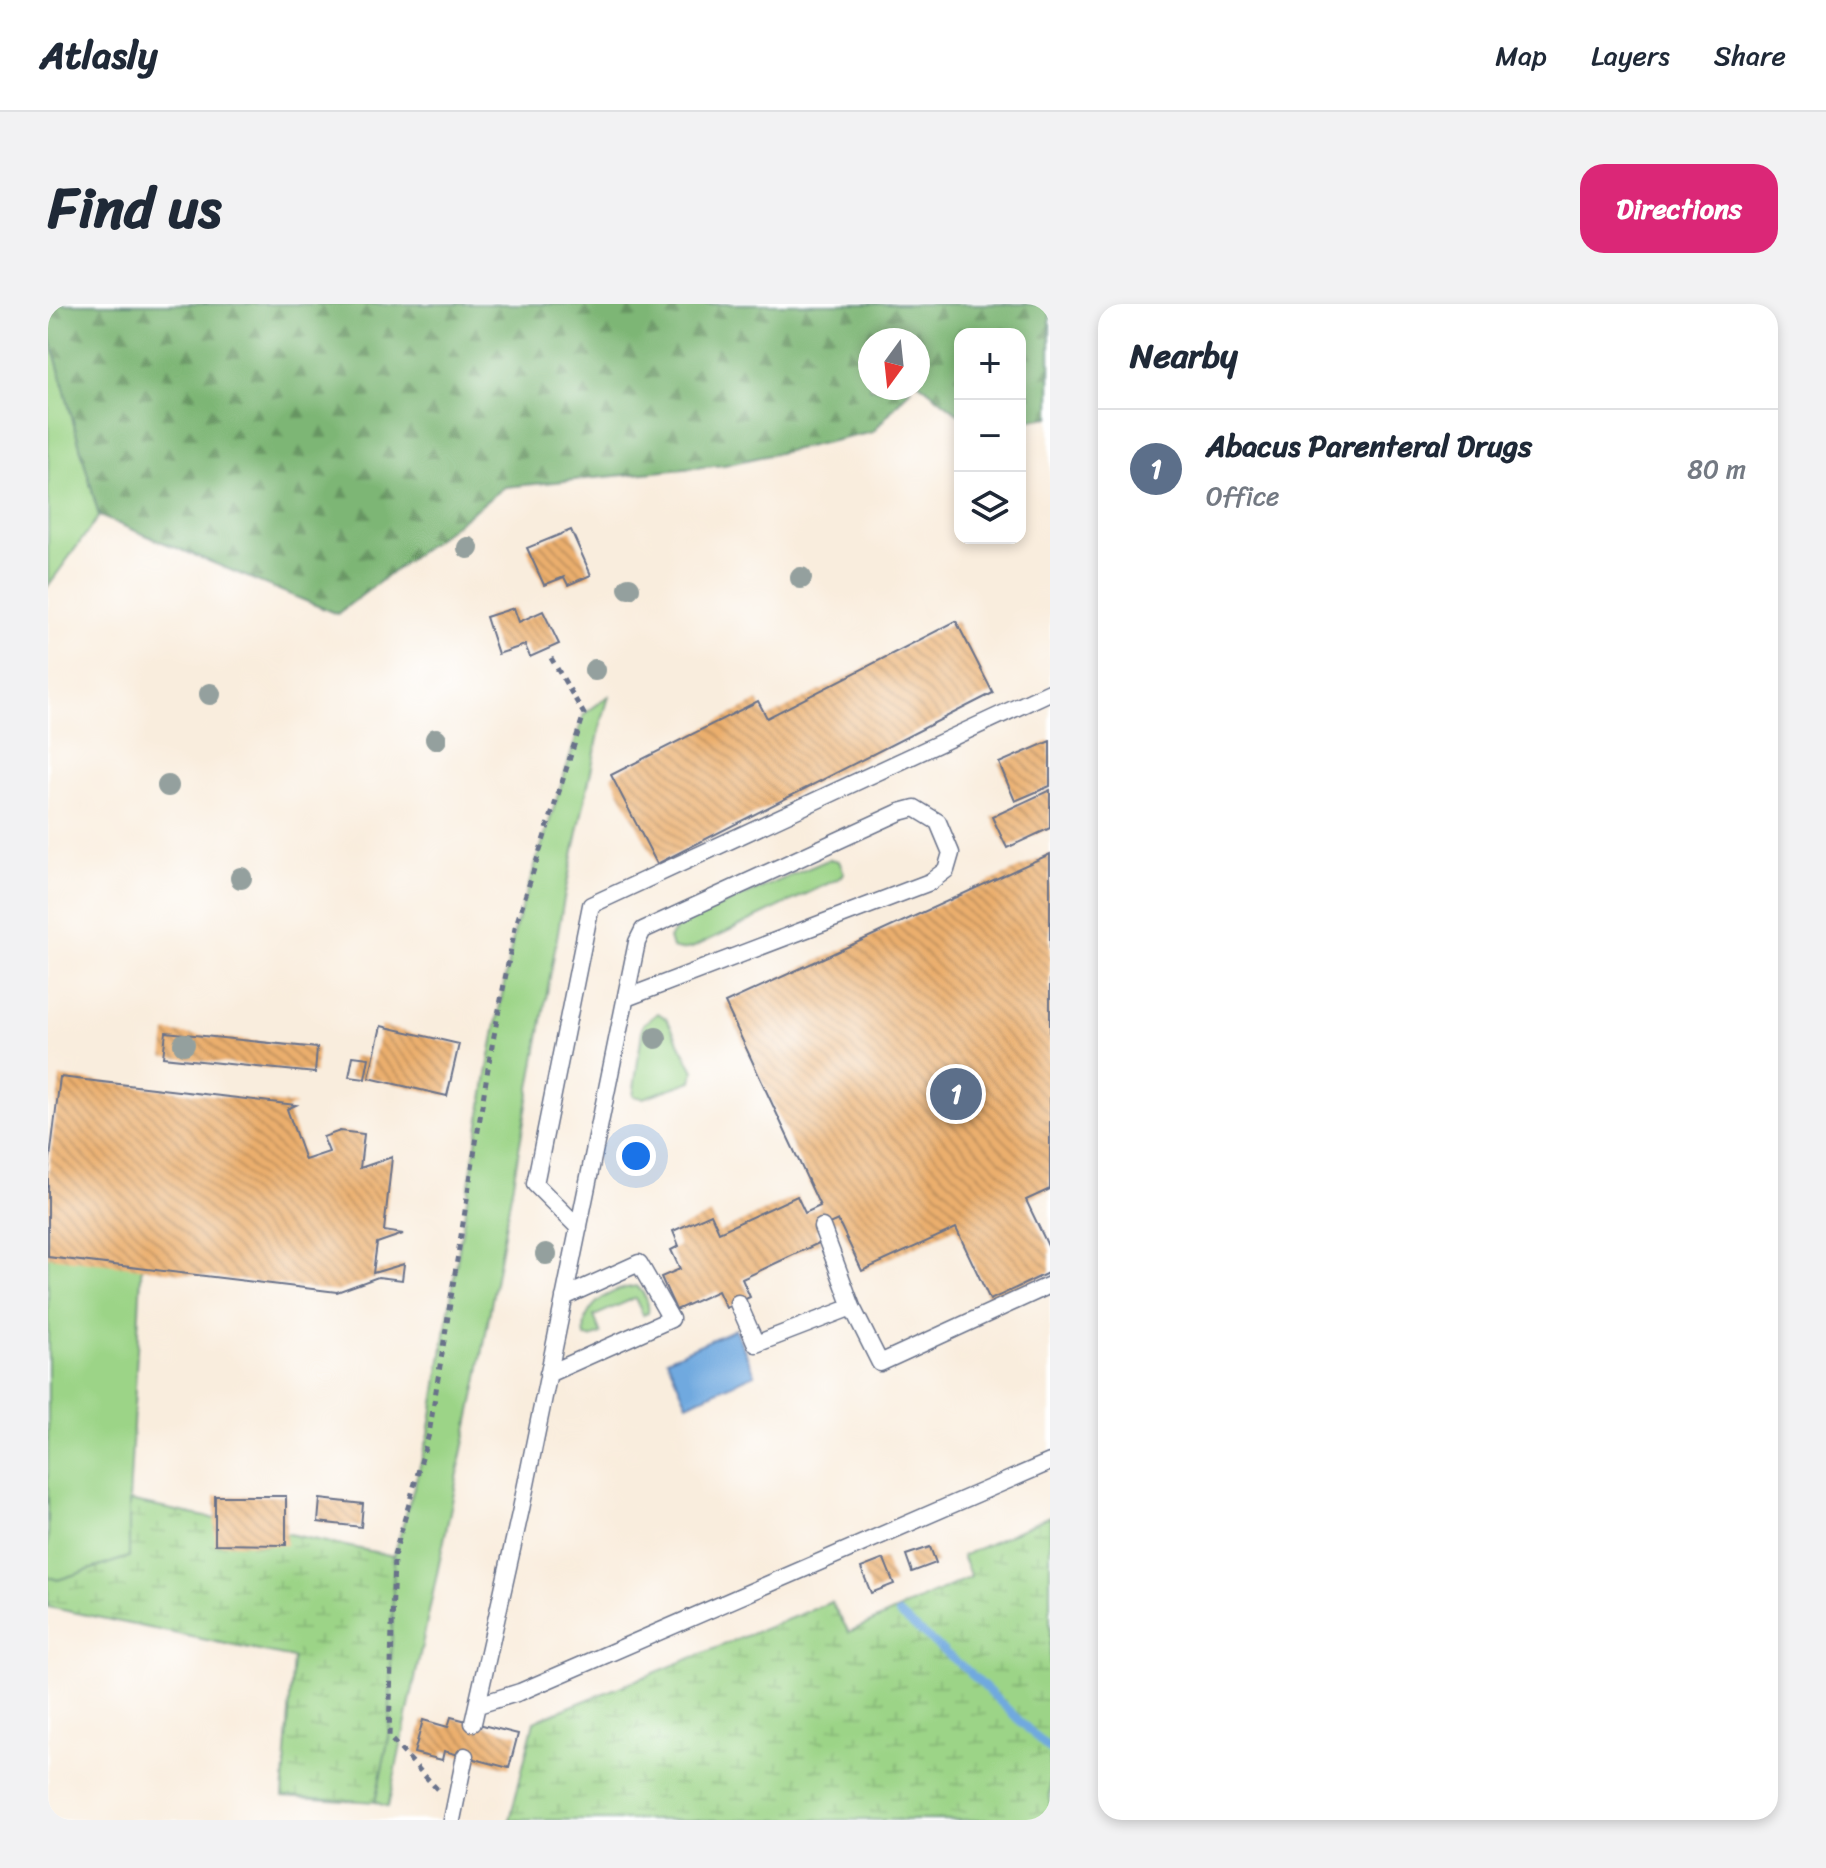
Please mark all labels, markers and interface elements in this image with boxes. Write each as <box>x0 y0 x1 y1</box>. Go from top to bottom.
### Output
text: Atlasly <box>40 22 158 89</box>
text: Map <box>1495 31 1547 80</box>
text: Layers <box>1591 31 1670 80</box>
text: Share <box>1714 31 1786 80</box>
text: Find us <box>48 159 221 258</box>
button: Directions <box>1580 164 1778 253</box>
text: Nearby <box>1130 326 1238 386</box>
north arrow <box>858 328 930 400</box>
map controls <box>954 328 1026 544</box>
button: + <box>954 328 1026 400</box>
button: − <box>954 400 1026 472</box>
text: Abacus Parenteral Drugs <box>1206 419 1532 473</box>
text: 1 <box>1150 446 1162 492</box>
text: 80 m <box>1687 446 1746 492</box>
button: layers <box>954 472 1026 544</box>
text: Office <box>1206 473 1279 519</box>
pin: 1 <box>930 1064 982 1124</box>
your location <box>616 1136 656 1176</box>

